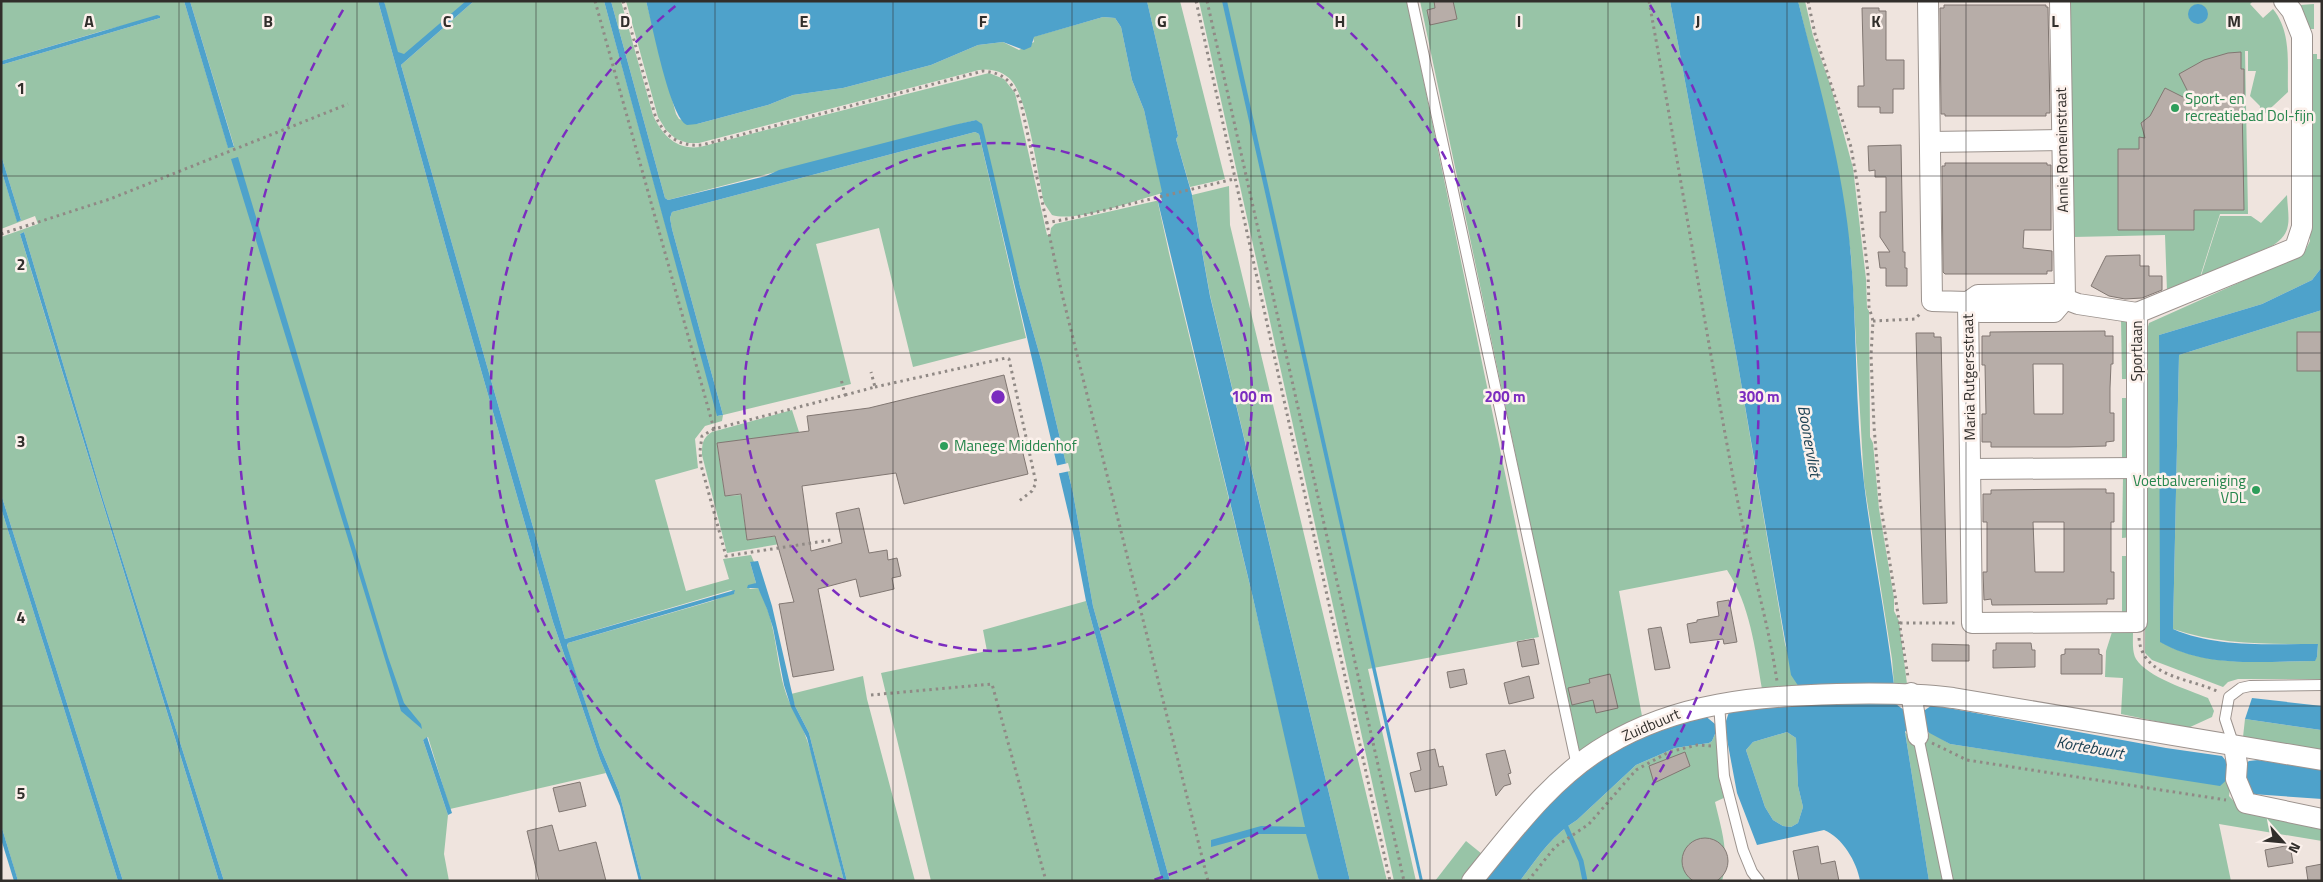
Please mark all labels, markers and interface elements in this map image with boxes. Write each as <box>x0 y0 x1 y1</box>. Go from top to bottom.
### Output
text: A <box>84 9 94 33</box>
text: B <box>263 9 273 33</box>
text: C <box>443 9 452 33</box>
text: D <box>620 9 630 33</box>
text: E <box>800 9 809 33</box>
text: F <box>979 9 988 33</box>
text: G <box>1157 9 1167 33</box>
text: H <box>1335 9 1345 33</box>
text: I <box>1517 9 1521 33</box>
text: J <box>1696 9 1700 33</box>
text: K <box>1871 9 1881 33</box>
text: L <box>2051 9 2059 33</box>
text: M <box>2227 9 2241 33</box>
text: 1 <box>17 76 25 100</box>
street label: Annie Romeinstraat <box>2049 86 2074 213</box>
place label: Sport- en recreatiebad Dol-fijn <box>2185 87 2314 127</box>
marker: Sport- en recreatiebad Dol-fijn <box>2169 102 2181 114</box>
text: 2 <box>17 252 25 276</box>
street label: Maria Rutgersstraat <box>1956 313 1981 441</box>
street label: Sportlaan <box>2125 321 2148 381</box>
text: 100 m <box>1231 385 1273 408</box>
text: 200 m <box>1484 385 1526 408</box>
text: 300 m <box>1738 385 1780 408</box>
centre of rings <box>989 388 1007 406</box>
water label: Boonervliet <box>1792 403 1828 480</box>
text: 3 <box>17 429 25 453</box>
place label: Manege Middenhof <box>954 434 1077 457</box>
marker: Manege Middenhof <box>938 440 950 452</box>
place label: Voetbalvereniging VDL <box>2133 469 2246 509</box>
marker: Voetbalvereniging VDL <box>2250 484 2262 496</box>
text: 4 <box>17 605 26 629</box>
street label: Zuidbuurt <box>1618 702 1684 747</box>
water label: Kortebuurt <box>2055 729 2127 765</box>
text: 5 <box>17 781 26 805</box>
north arrow <box>2258 817 2308 867</box>
text: N <box>2283 839 2307 857</box>

